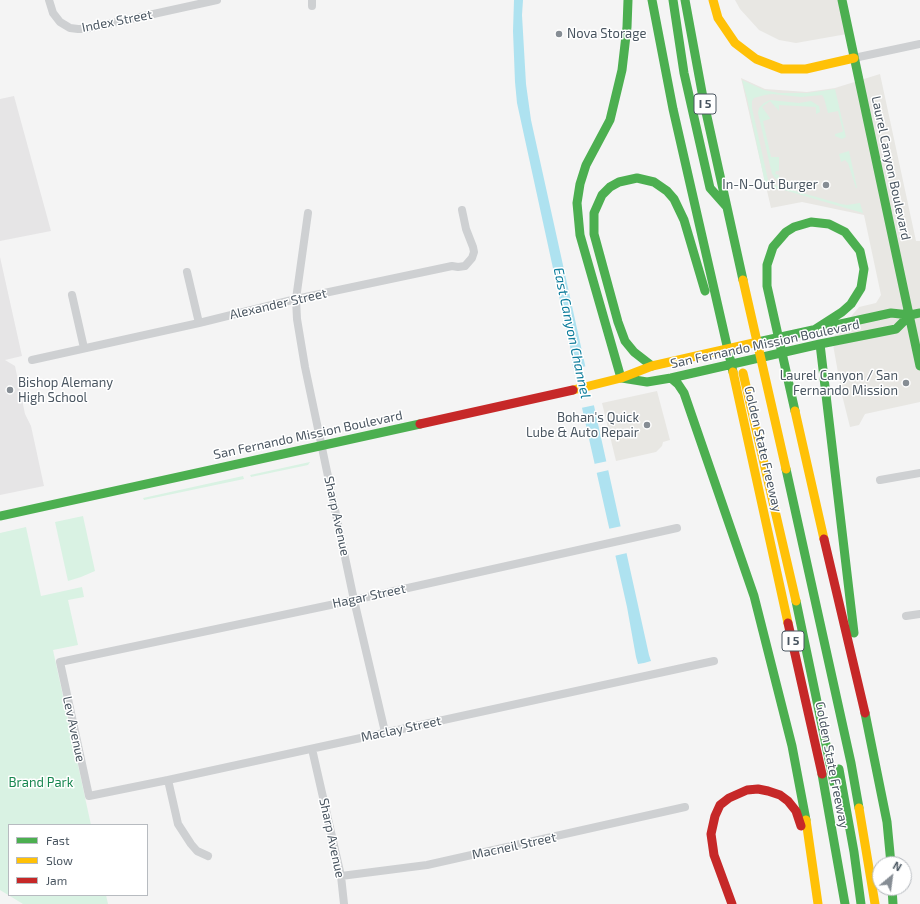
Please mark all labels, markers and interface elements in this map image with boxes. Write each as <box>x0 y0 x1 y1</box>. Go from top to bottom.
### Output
street label: Index Street <box>81 7 153 35</box>
place label: Nova Storage <box>567 26 646 42</box>
marker: Nova Storage <box>554 29 564 39</box>
road number: I 5 <box>694 94 716 114</box>
street label: Laurel Canyon Boulevard <box>868 95 914 241</box>
place label: In-N-Out Burger <box>722 177 818 193</box>
marker: In-N-Out Burger <box>821 180 831 190</box>
water label: East Canyon Channel <box>550 266 594 400</box>
street label: Alexander Street <box>228 285 328 323</box>
street label: San Fernando Mission Boulevard <box>669 316 861 372</box>
place label: Laurel Canyon / San Fernando Mission <box>780 368 898 399</box>
place label: Bishop Alemany High School <box>18 375 113 406</box>
marker: Laurel Canyon / San Fernando Mission <box>901 378 911 388</box>
street label: Golden State Freeway <box>741 384 785 514</box>
marker: Bishop Alemany High School <box>5 385 15 395</box>
street label: San Fernando Mission Boulevard <box>212 407 404 463</box>
place label: Bohan's Quick Lube & Auto Repair <box>526 410 639 441</box>
marker: Bohan's Quick Lube & Auto Repair <box>642 420 652 430</box>
street label: Sharp Avenue <box>321 475 353 557</box>
street label: Hagar Street <box>331 581 407 611</box>
road number: I 5 <box>782 631 804 651</box>
street label: Lev Avenue <box>59 695 89 763</box>
street label: Golden State Freeway <box>812 700 852 830</box>
street label: Maclay Street <box>359 713 443 745</box>
park label: Brand Park <box>9 775 73 791</box>
street label: Sharp Avenue <box>316 797 348 879</box>
legend <box>8 824 148 896</box>
street label: Macneil Street <box>471 829 557 863</box>
text: Fast <box>46 833 69 847</box>
text: Slow <box>46 853 73 867</box>
north arrow <box>872 856 912 896</box>
text: N <box>891 858 904 874</box>
text: Jam <box>46 873 67 887</box>

